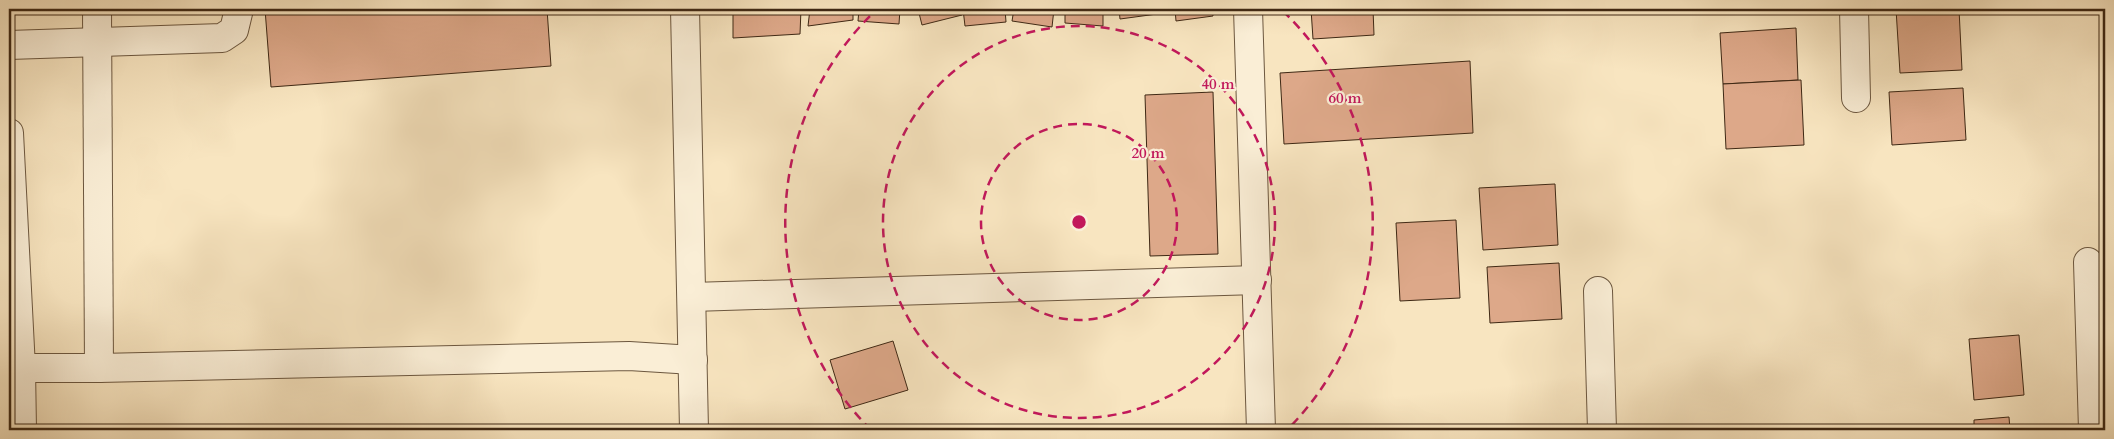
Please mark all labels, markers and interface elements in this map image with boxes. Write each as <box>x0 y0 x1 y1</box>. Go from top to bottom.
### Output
text: 40 m <box>1201 74 1235 94</box>
text: 60 m <box>1328 88 1362 108</box>
text: 20 m <box>1131 143 1165 163</box>
centre of rings <box>1070 213 1088 231</box>

